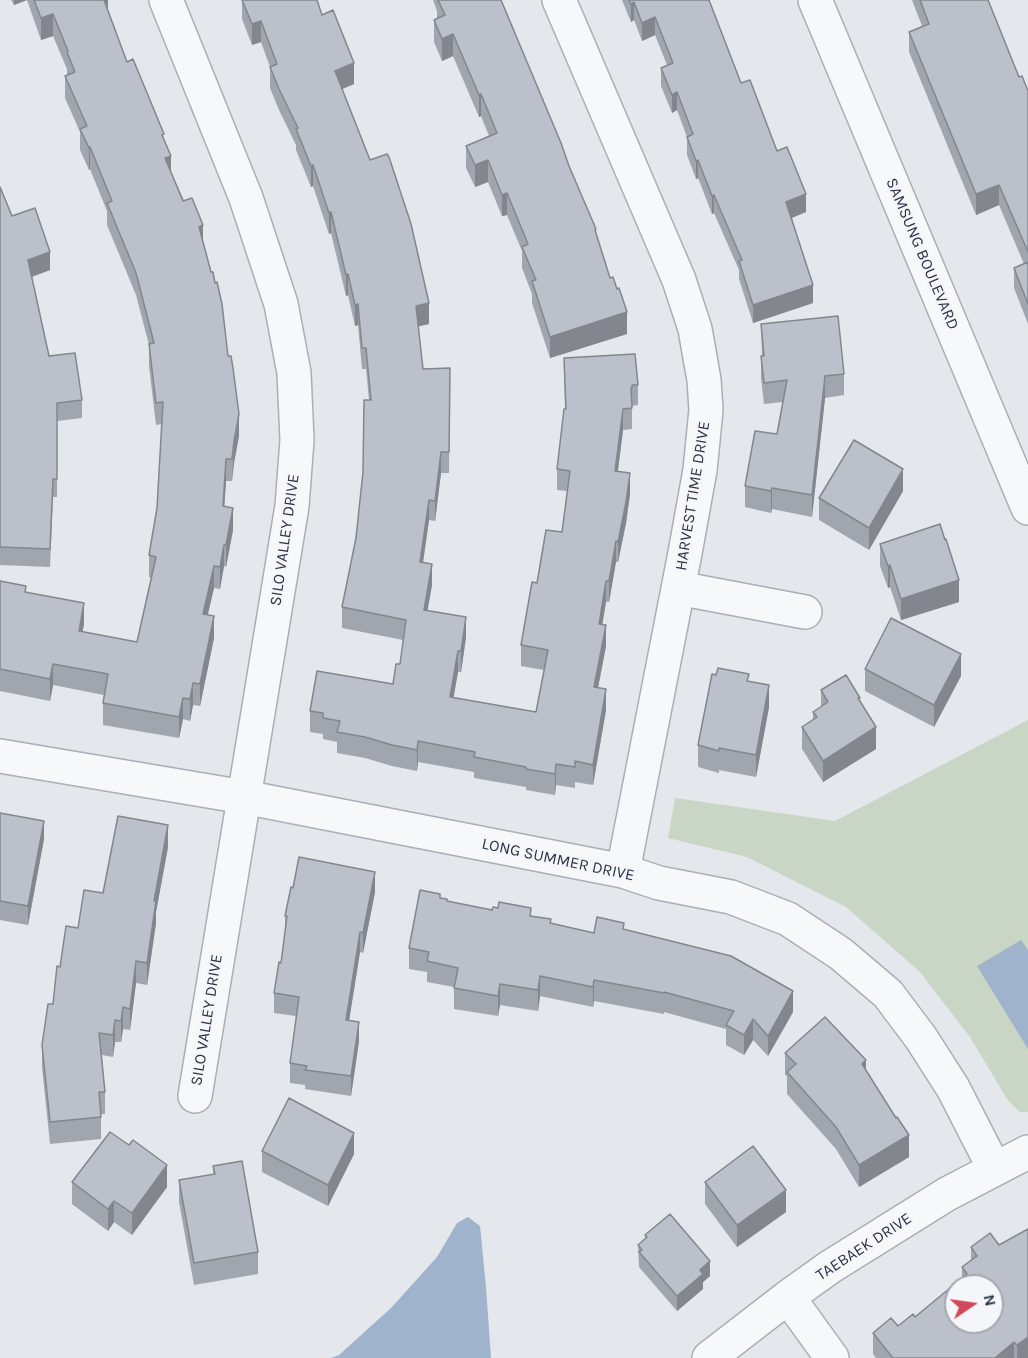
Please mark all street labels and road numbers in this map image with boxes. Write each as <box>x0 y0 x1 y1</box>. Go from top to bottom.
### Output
street label: SAMSUNG BOULEVARD <box>881 175 963 333</box>
street label: HARVEST TIME DRIVE <box>672 420 714 572</box>
street label: SILO VALLEY DRIVE <box>266 473 304 607</box>
street label: LONG SUMMER DRIVE <box>480 834 636 886</box>
street label: SILO VALLEY DRIVE <box>187 953 227 1087</box>
street label: TAEBAEK DRIVE <box>813 1209 915 1285</box>

